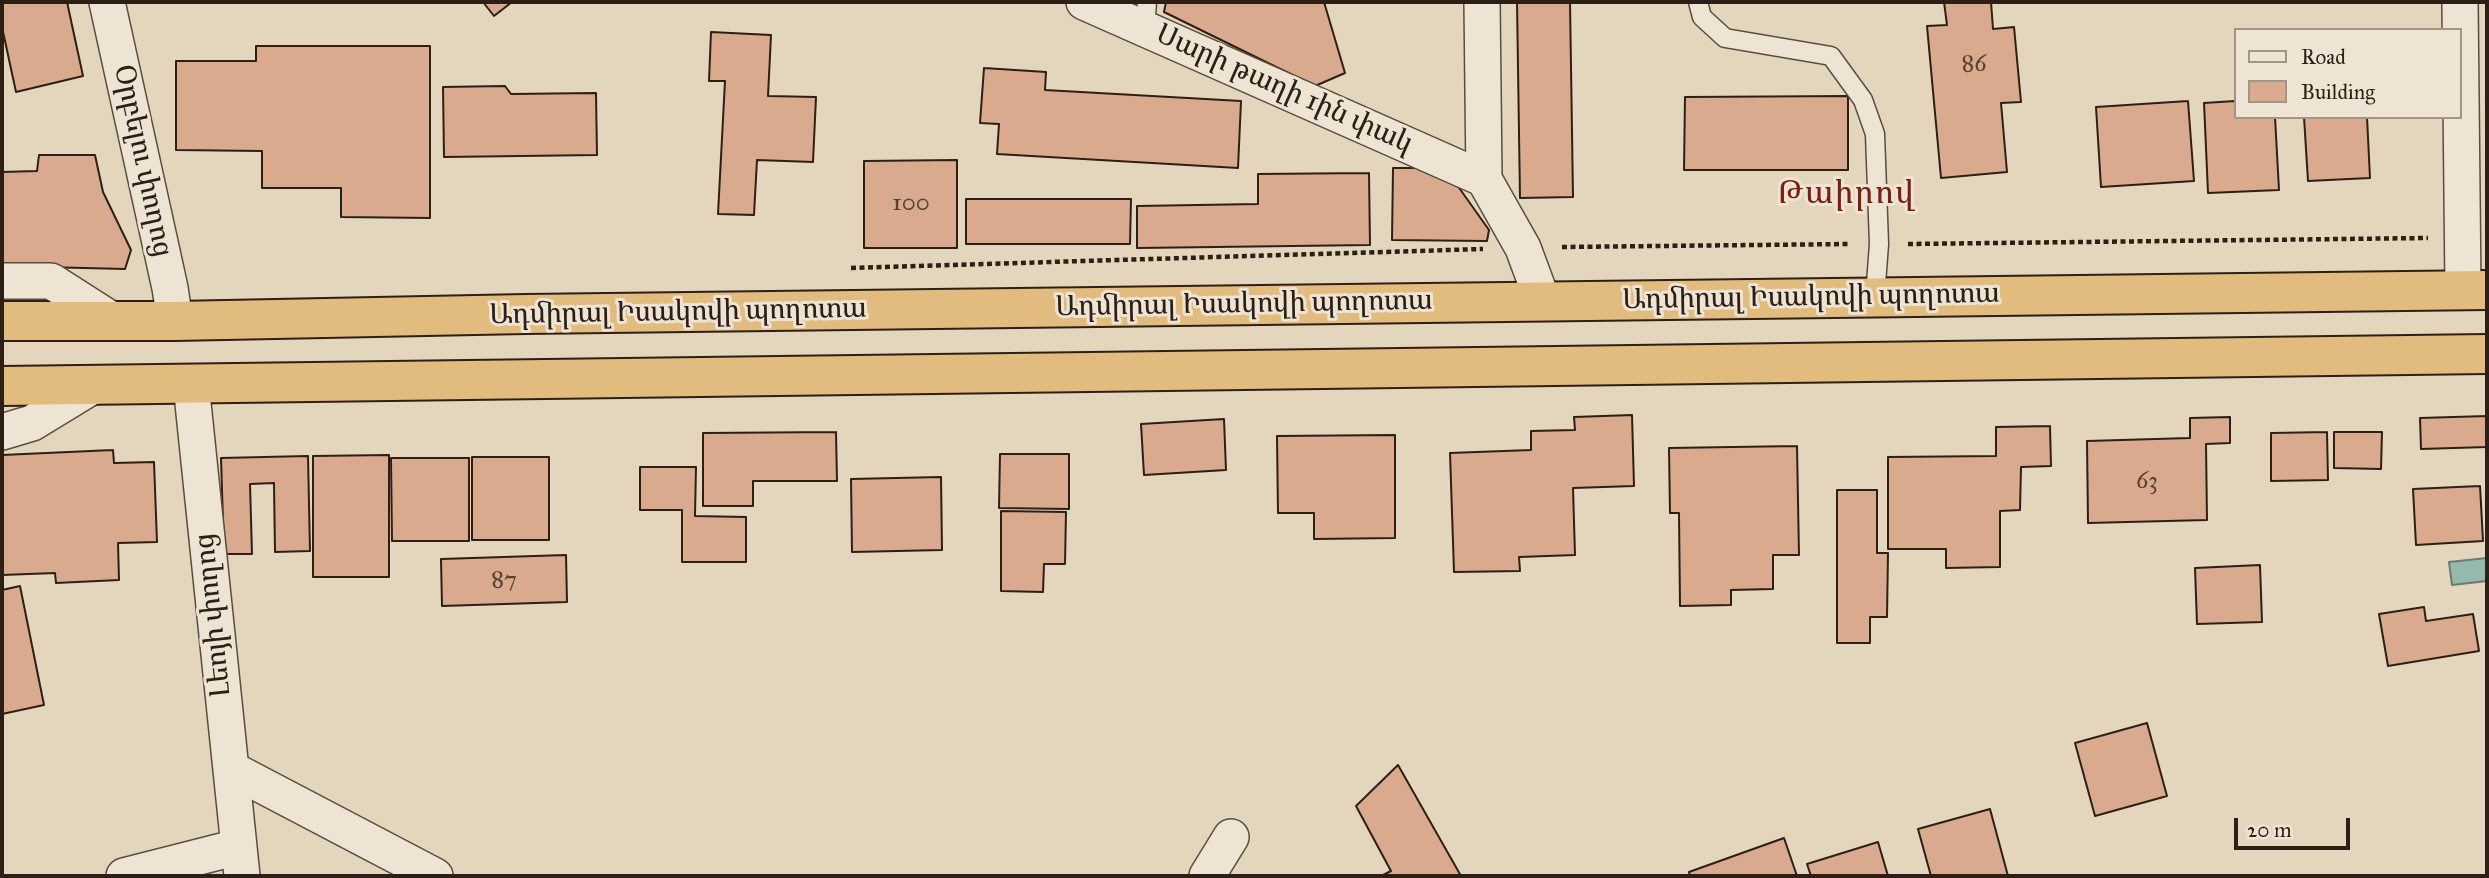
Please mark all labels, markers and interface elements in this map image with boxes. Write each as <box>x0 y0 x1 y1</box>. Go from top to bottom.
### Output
street label: Սարի թաղի 1ին փակ <box>1151 18 1417 162</box>
legend <box>2234 28 2461 119</box>
text: Road <box>2301 44 2346 70</box>
house number: 86 <box>1961 51 1987 79</box>
street label: Օրբելու փողոց <box>105 62 179 260</box>
text: Building <box>2301 79 2375 105</box>
district label: Թաիրով <box>1778 176 1916 214</box>
house number: 100 <box>892 190 930 218</box>
street label: Ադմիրալ Իսակովի պողոտա <box>1622 278 2000 318</box>
street label: Ադմիրալ Իսակովի պողոտա <box>1055 285 1433 325</box>
street label: Ադմիրալ Իսակովի պողոտա <box>489 293 867 333</box>
house number: 63 <box>2136 468 2158 496</box>
street label: Լեոյի փողոց <box>189 531 239 699</box>
house number: 87 <box>491 567 517 595</box>
scale bar <box>2237 804 2352 848</box>
text: 20 m <box>2247 817 2292 843</box>

